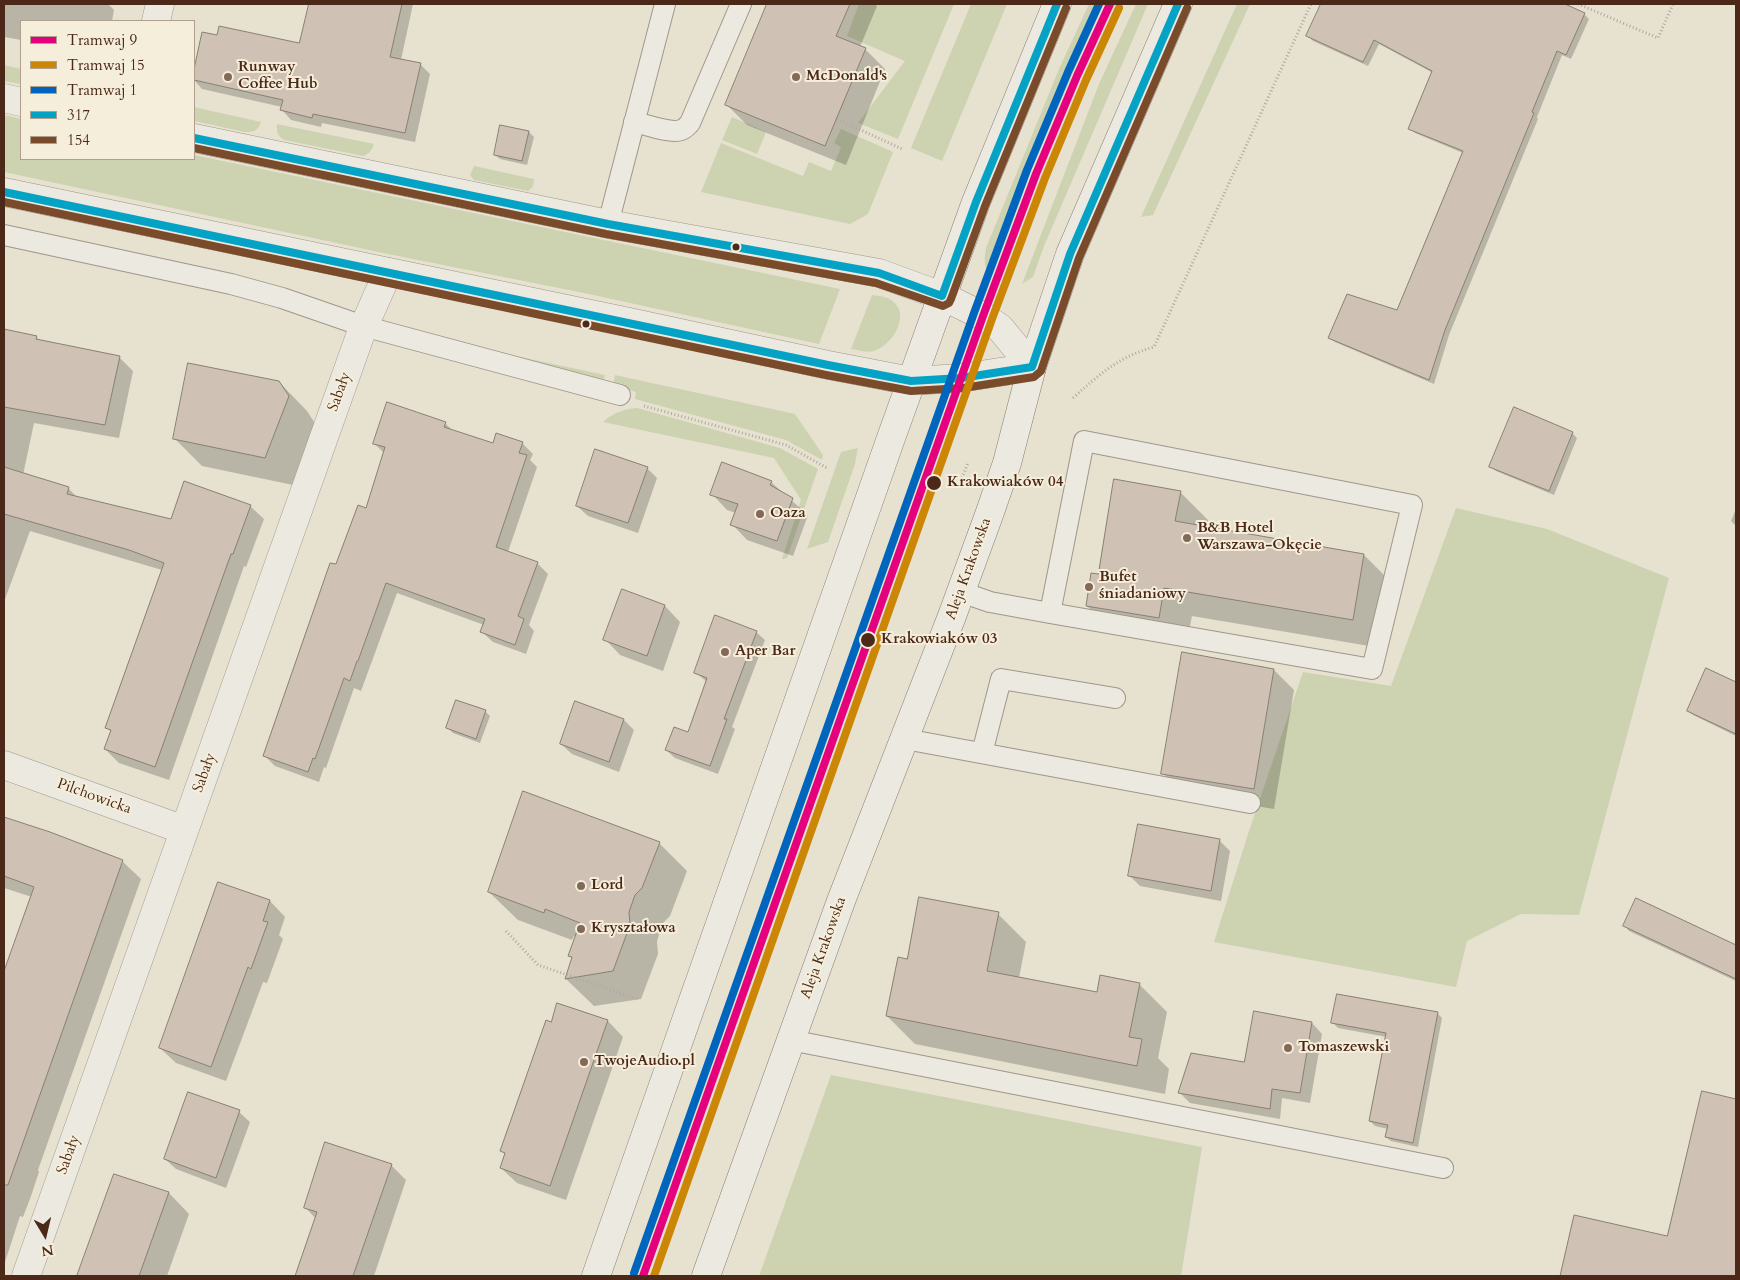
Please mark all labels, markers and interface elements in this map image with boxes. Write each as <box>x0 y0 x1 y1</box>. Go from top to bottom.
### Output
legend <box>20 20 195 160</box>
text: Tramwaj 9 <box>67 30 137 50</box>
text: Tramwaj 15 <box>67 55 145 75</box>
place label: Runway Coffee Hub <box>238 59 318 94</box>
place label: McDonald's <box>806 68 887 86</box>
marker: Runway Coffee Hub <box>222 71 234 83</box>
marker: McDonald's <box>790 71 802 83</box>
text: Tramwaj 1 <box>67 80 137 100</box>
text: 317 <box>67 105 90 125</box>
text: 154 <box>67 130 90 150</box>
unlabelled marker <box>731 242 741 252</box>
unlabelled marker <box>581 319 591 329</box>
street label: Sabały <box>325 370 355 414</box>
marker: Krakowiaków 04 <box>925 474 943 492</box>
place label: Krakowiaków 04 <box>947 474 1063 492</box>
place label: Oaza <box>770 505 806 523</box>
marker: Oaza <box>754 508 766 520</box>
street label: Aleja Krakowska <box>942 516 996 622</box>
place label: B&B Hotel Warszawa-Okęcie <box>1197 520 1322 555</box>
marker: B&B Hotel Warszawa-Okęcie <box>1181 532 1193 544</box>
place label: Bufet śniadaniowy <box>1099 569 1186 604</box>
marker: Bufet śniadaniowy <box>1083 581 1095 593</box>
marker: Krakowiaków 03 <box>859 631 877 649</box>
place label: Krakowiaków 03 <box>881 631 997 649</box>
place label: Aper Bar <box>735 643 796 661</box>
marker: Aper Bar <box>719 646 731 658</box>
street label: Sabały <box>190 751 220 795</box>
street label: Pilchowicka <box>54 775 134 819</box>
place label: Lord <box>591 877 623 895</box>
marker: Lord <box>575 880 587 892</box>
street label: Aleja Krakowska <box>797 895 851 1001</box>
place label: Kryształowa <box>591 920 676 938</box>
marker: Kryształowa <box>575 923 587 935</box>
place label: Tomaszewski <box>1298 1039 1389 1057</box>
marker: Tomaszewski <box>1282 1042 1294 1054</box>
place label: TwojeAudio.pl <box>594 1053 695 1071</box>
marker: TwojeAudio.pl <box>578 1056 590 1068</box>
street label: Sabały <box>54 1133 84 1177</box>
north arrow <box>20 1210 70 1260</box>
text: N <box>40 1240 55 1261</box>

